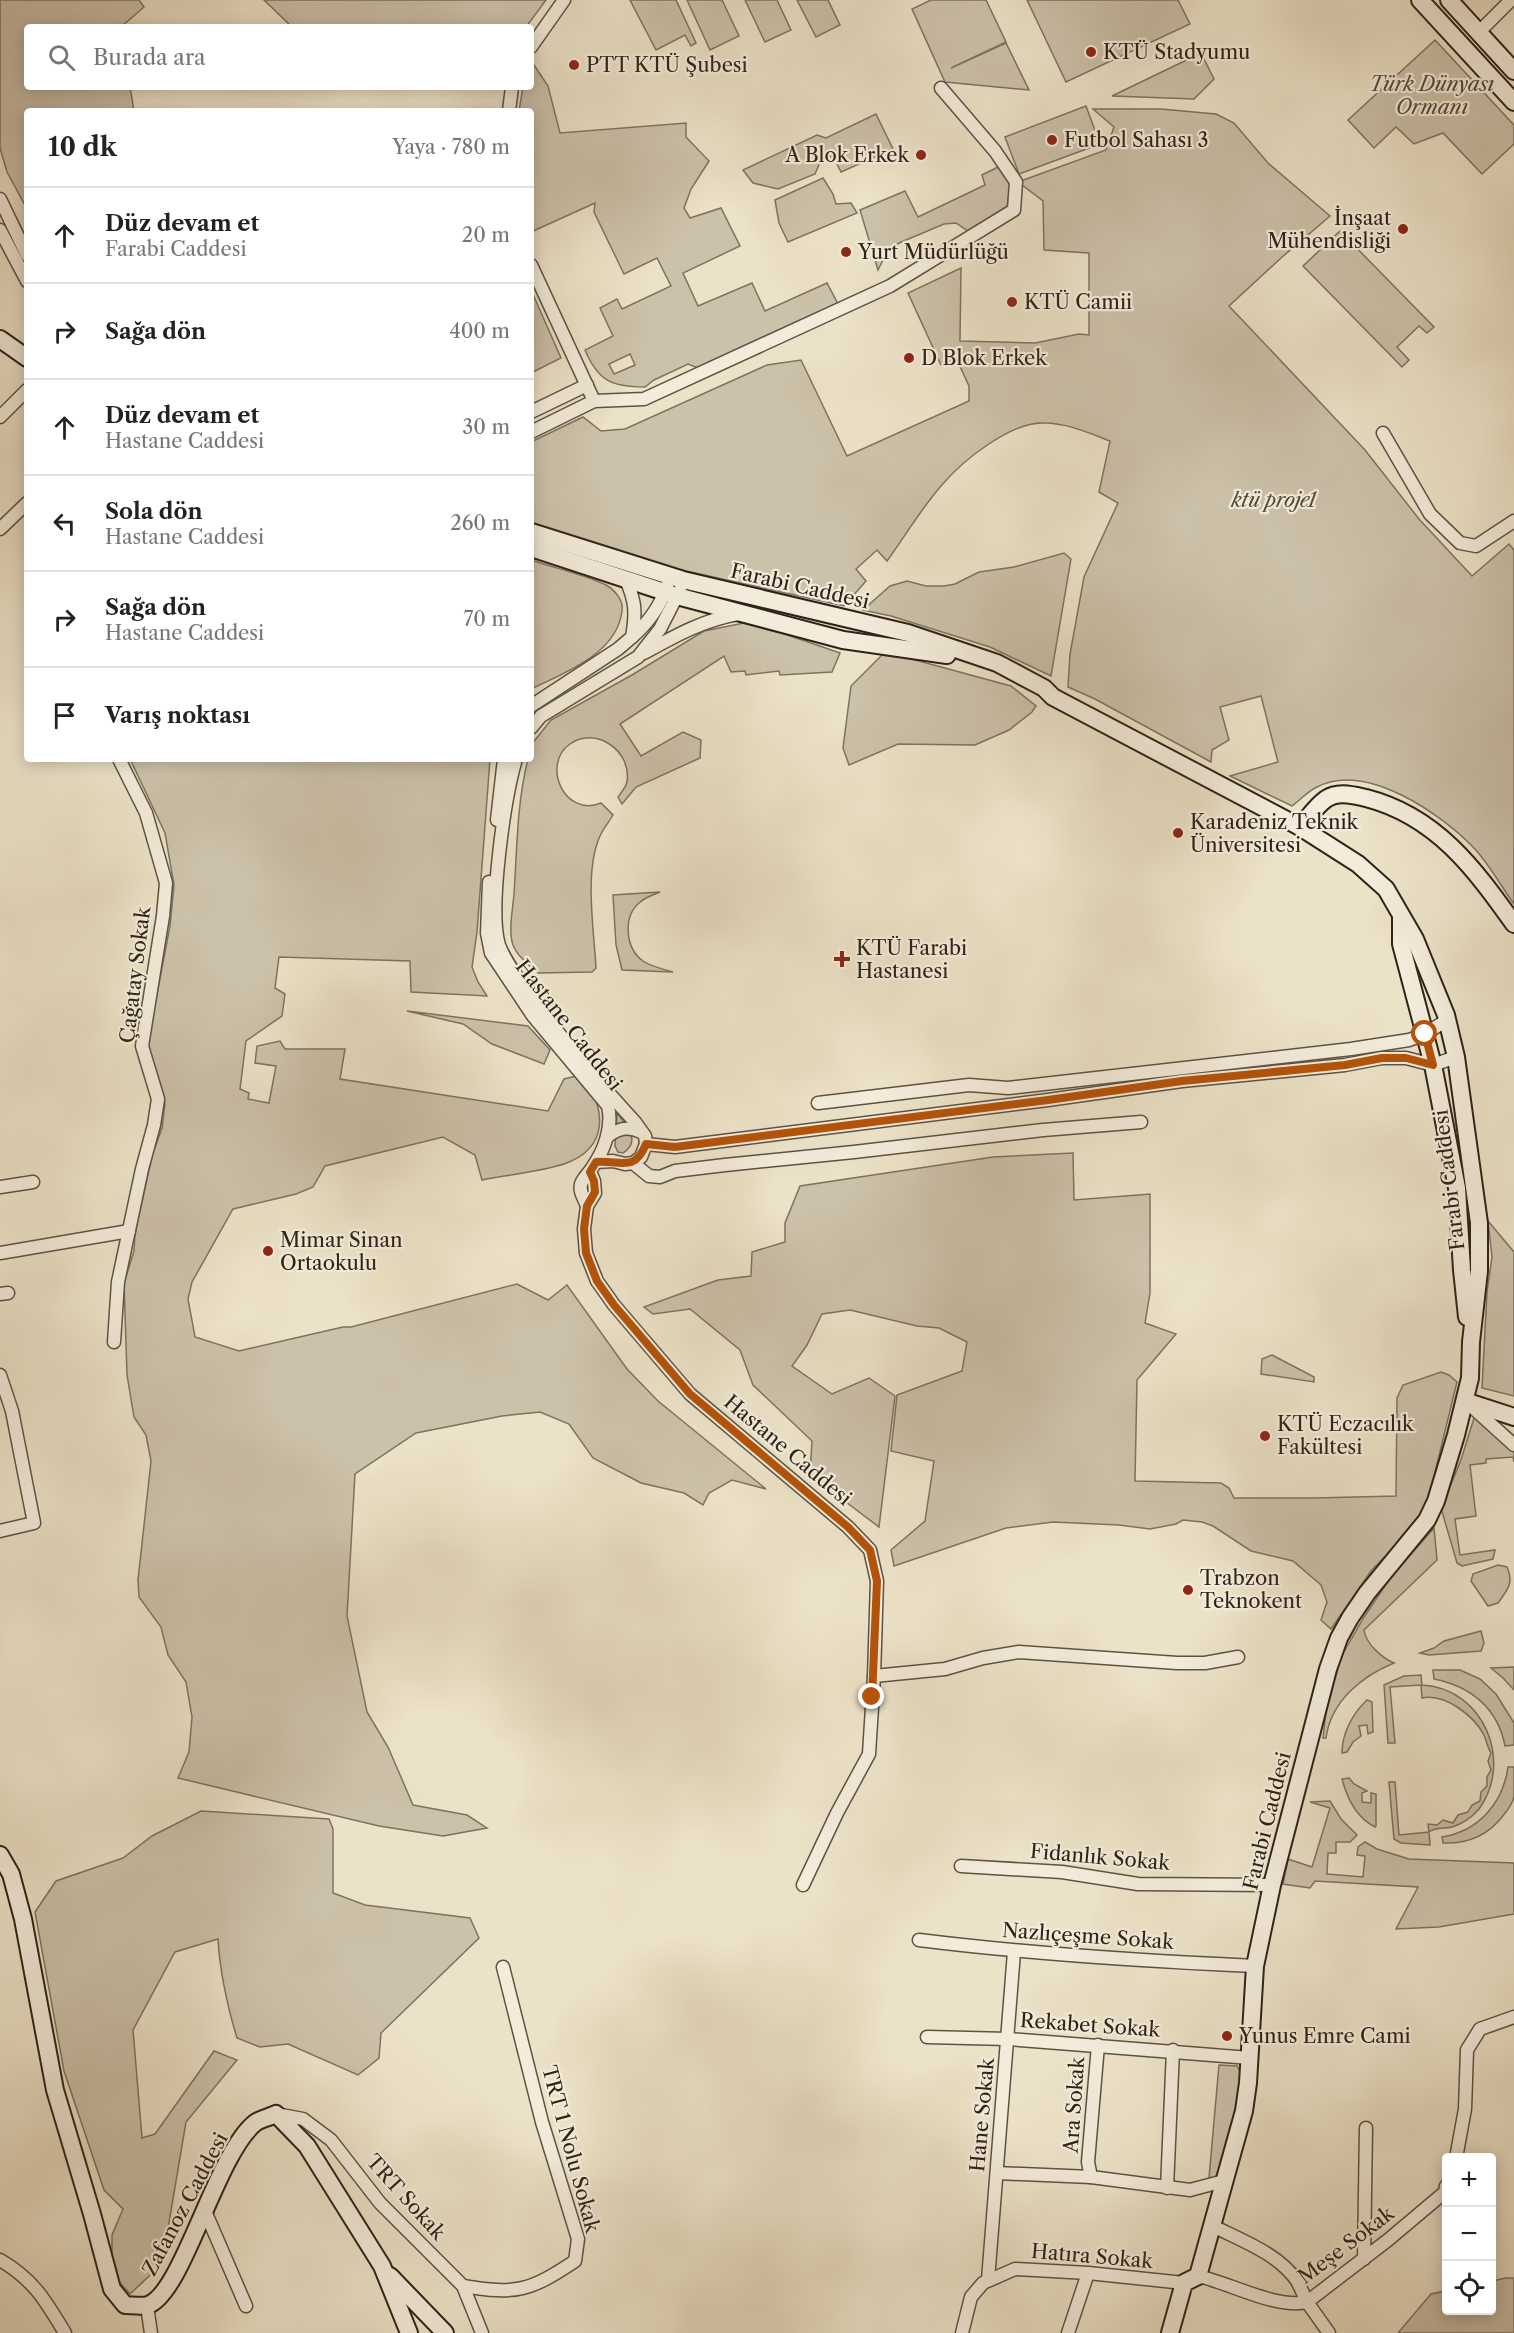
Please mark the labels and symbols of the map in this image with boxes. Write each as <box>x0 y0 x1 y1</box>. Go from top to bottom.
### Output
place label: KTÜ Stadyumu <box>1103 39 1250 64</box>
marker: KTÜ Stadyumu <box>1084 45 1098 59</box>
place label: PTT KTÜ Şubesi <box>586 52 748 77</box>
marker: PTT KTÜ Şubesi <box>567 58 581 72</box>
park label: Türk Dünyası Ormanı <box>1370 72 1494 119</box>
place label: Futbol Sahası 3 <box>1064 128 1209 152</box>
marker: Futbol Sahası 3 <box>1045 133 1059 147</box>
place label: A Blok Erkek <box>784 143 910 167</box>
marker: A Blok Erkek <box>914 148 928 162</box>
place label: İnşaat Mühendisliği <box>1267 205 1391 253</box>
marker: İnşaat Mühendisliği <box>1396 222 1410 236</box>
place label: Yurt Müdürlüğü <box>857 240 1009 264</box>
marker: Yurt Müdürlüğü <box>839 245 853 259</box>
place label: KTÜ Camii <box>1024 289 1132 314</box>
marker: KTÜ Camii <box>1005 295 1019 309</box>
place label: D Blok Erkek <box>921 346 1048 370</box>
marker: D Blok Erkek <box>902 351 916 365</box>
park label: ktü proje1 <box>1231 488 1318 512</box>
street label: Farabi Caddesi <box>728 558 872 614</box>
place label: Karadeniz Teknik Üniversitesi <box>1190 810 1360 857</box>
marker: Karadeniz Teknik Üniversitesi <box>1171 826 1185 840</box>
street label: Çağatay Sokak <box>115 904 155 1045</box>
place label: KTÜ Farabi Hastanesi <box>856 935 967 983</box>
marker: KTÜ Farabi Hastanesi <box>833 950 851 968</box>
street label: Hastane Caddesi <box>511 955 627 1095</box>
route start <box>1411 1020 1437 1046</box>
street label: Farabi Caddesi <box>1428 1108 1470 1252</box>
place label: Mimar Sinan Ortaokulu <box>280 1228 403 1275</box>
marker: Mimar Sinan Ortaokulu <box>261 1244 275 1258</box>
street label: Hastane Caddesi <box>719 1390 857 1510</box>
place label: KTÜ Eczacılık Fakültesi <box>1277 1411 1415 1459</box>
marker: KTÜ Eczacılık Fakültesi <box>1258 1429 1272 1443</box>
place label: Trabzon Teknokent <box>1200 1566 1302 1613</box>
marker: Trabzon Teknokent <box>1181 1583 1195 1597</box>
route end <box>858 1683 884 1709</box>
street label: Farabi Caddesi <box>1238 1749 1296 1893</box>
street label: Fidanlık Sokak <box>1029 1839 1172 1875</box>
street label: Nazlıçeşme Sokak <box>1001 1918 1176 1954</box>
street label: Rekabet Sokak <box>1019 2008 1162 2042</box>
place label: Yunus Emre Cami <box>1238 2024 1411 2048</box>
marker: Yunus Emre Cami <box>1220 2029 1234 2043</box>
street label: Ara Sokak <box>1059 2055 1089 2155</box>
street label: Hane Sokak <box>965 2056 999 2173</box>
street label: TRT 1 Nolu Sokak <box>537 2063 605 2237</box>
street label: Zafanoz Caddesi <box>137 2128 233 2280</box>
street label: TRT Sokak <box>361 2149 452 2246</box>
street label: Meşe Sokak <box>1293 2200 1400 2289</box>
street label: Hatıra Sokak <box>1030 2239 1155 2273</box>

